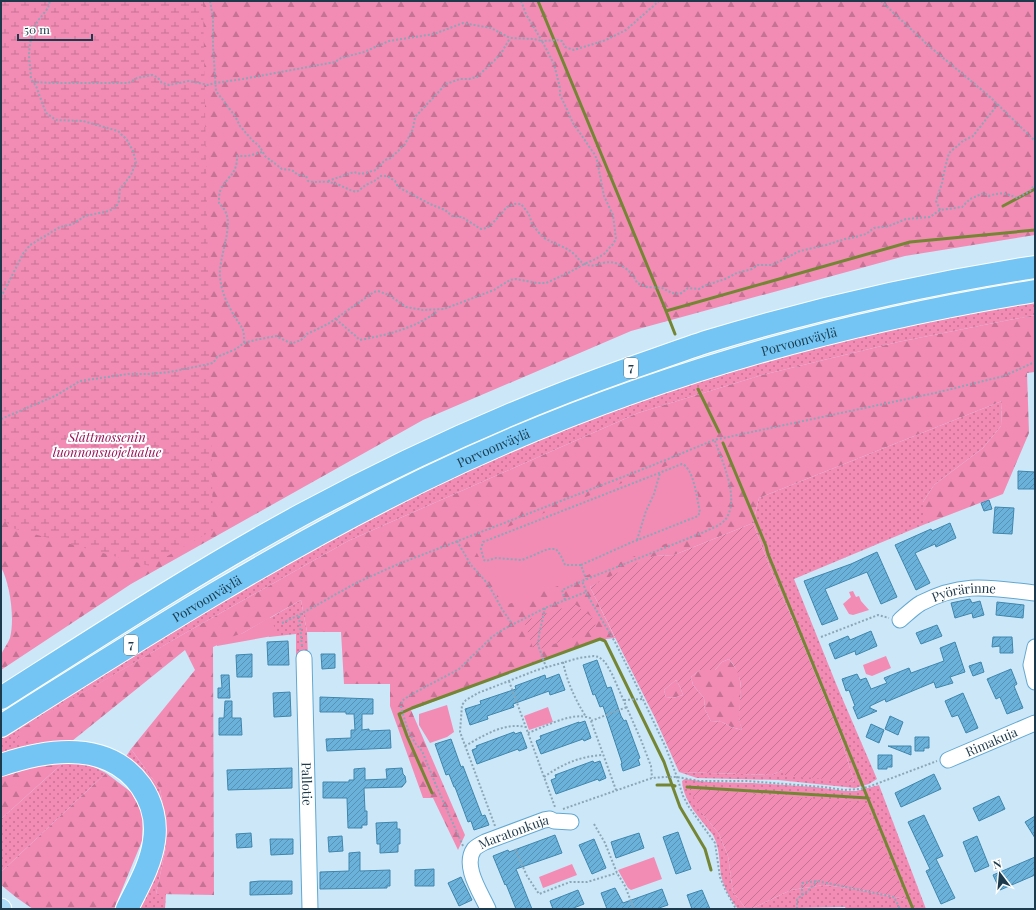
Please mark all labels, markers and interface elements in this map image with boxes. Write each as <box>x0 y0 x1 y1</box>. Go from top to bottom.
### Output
scale bar <box>18 16 92 42</box>
text: 50 m <box>24 21 50 37</box>
street label: Porvoonväylä <box>759 323 839 359</box>
road number: 7 <box>624 358 638 378</box>
street label: Porvoonväylä <box>454 424 532 471</box>
park label: Slåttmossenin luonnonsuojelualue <box>53 428 162 460</box>
street label: Porvoonväylä <box>169 571 245 625</box>
street label: Pyörärinne <box>929 579 997 605</box>
road number: 7 <box>124 635 138 655</box>
street label: Rimakuja <box>962 722 1020 760</box>
street label: Pallotie <box>298 762 317 806</box>
street label: Maratonkuja <box>475 810 550 852</box>
north arrow <box>980 854 1020 894</box>
text: N <box>991 856 1003 872</box>

